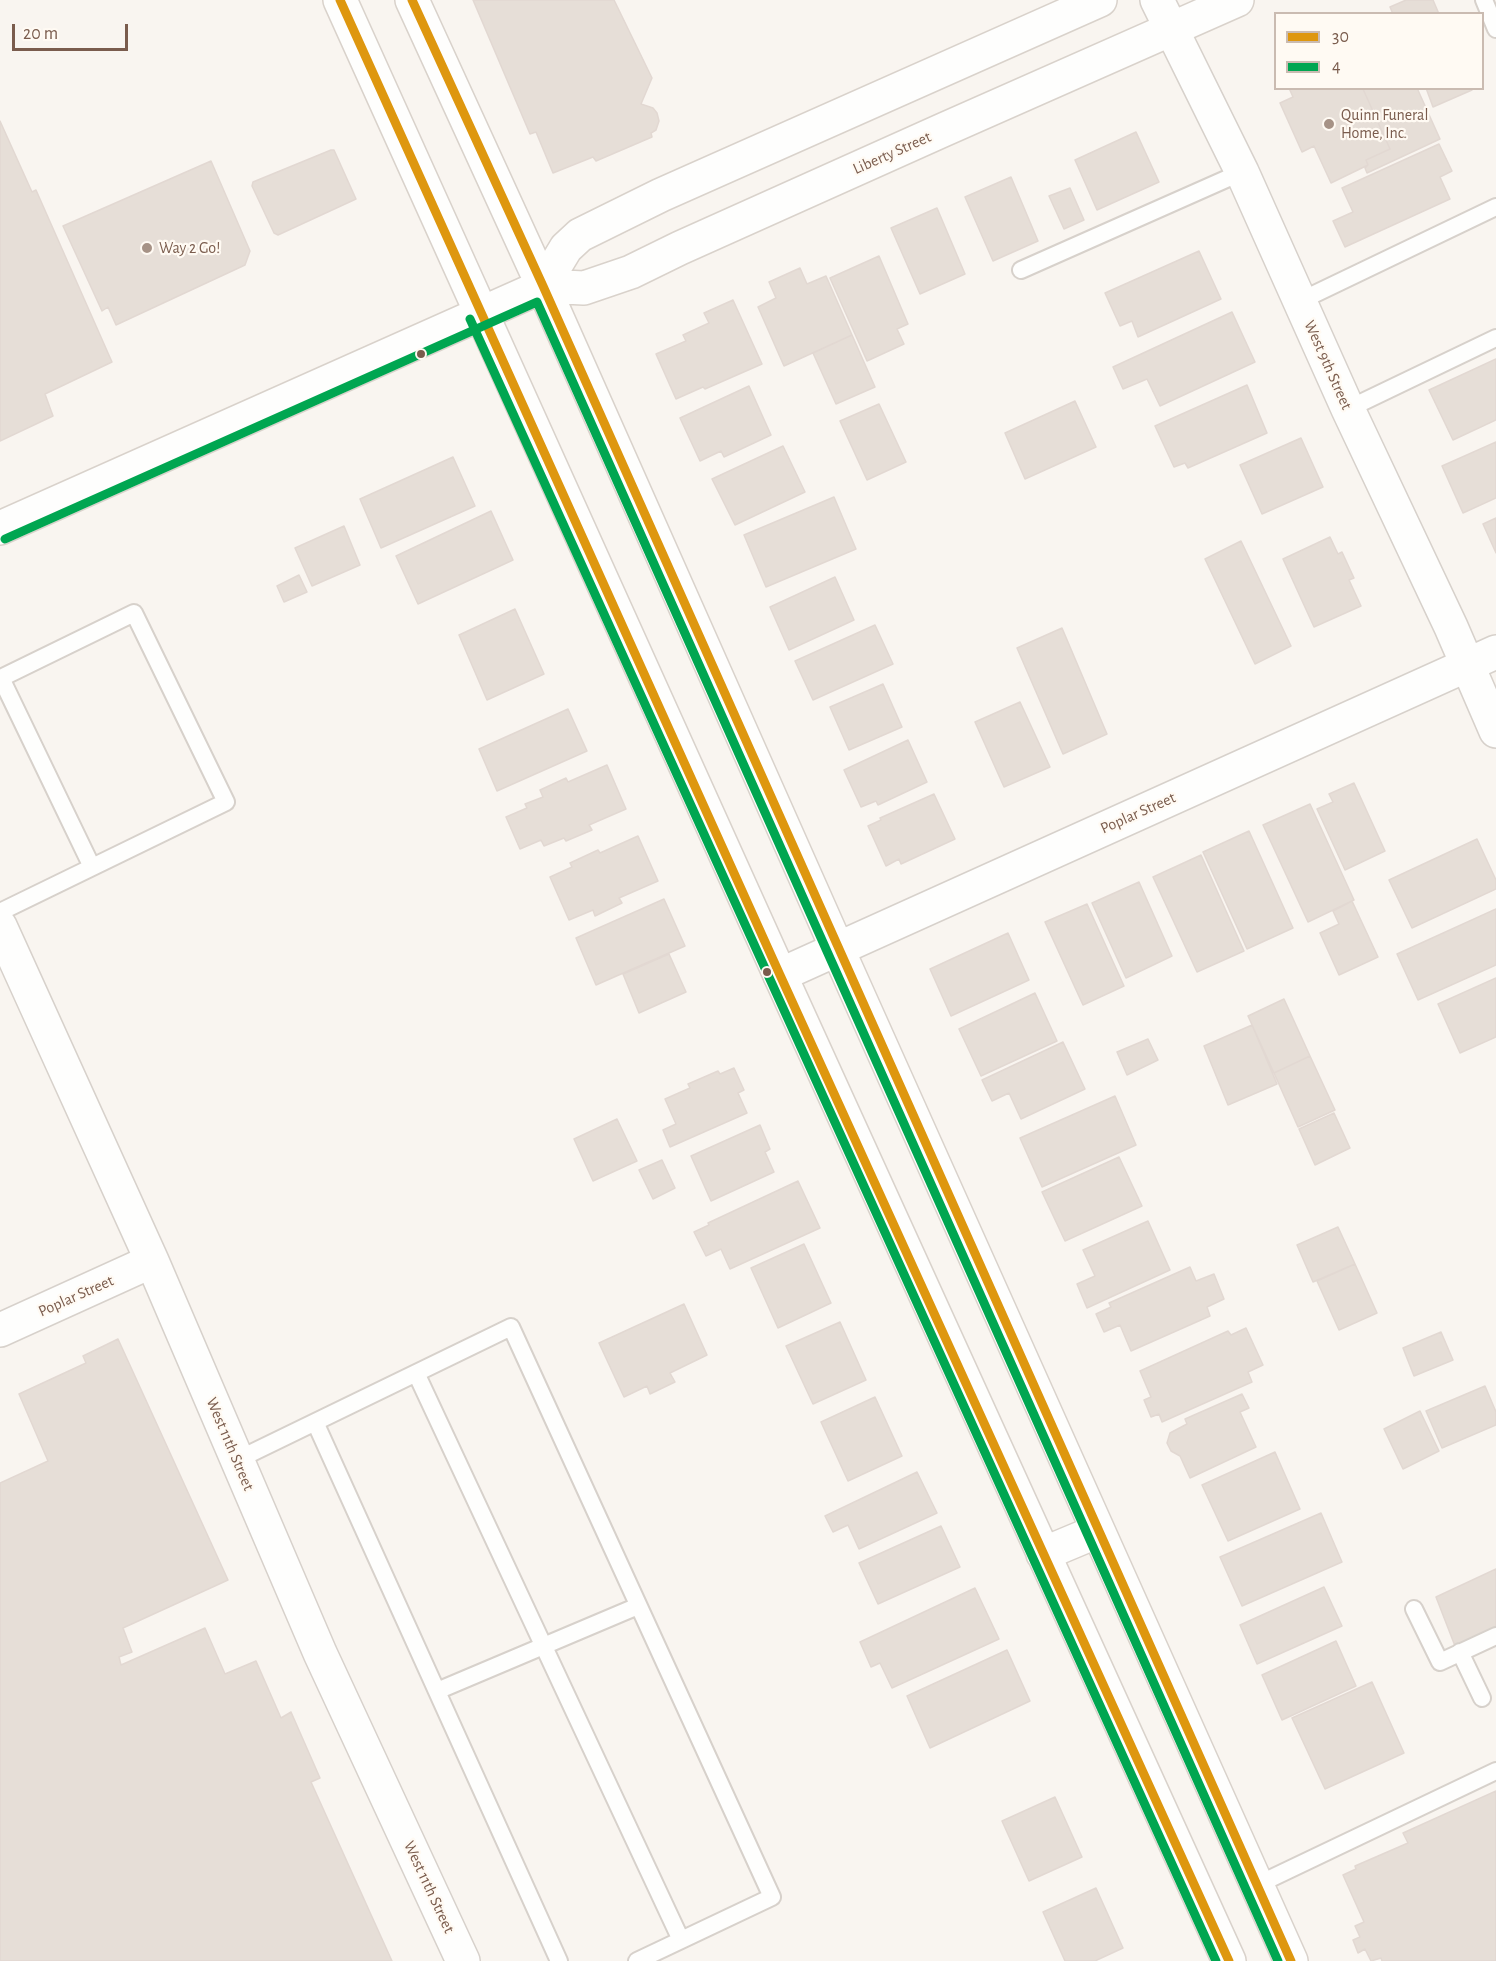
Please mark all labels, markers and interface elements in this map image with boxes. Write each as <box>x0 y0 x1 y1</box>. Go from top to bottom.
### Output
scale bar <box>15 12 130 50</box>
legend <box>1274 12 1484 90</box>
text: 20 m <box>23 25 58 43</box>
text: 30 <box>1332 28 1349 46</box>
text: 4 <box>1332 58 1341 76</box>
place label: Quinn Funeral Home, Inc. <box>1341 105 1428 143</box>
marker: Quinn Funeral Home, Inc. <box>1322 117 1336 131</box>
street label: Liberty Street <box>850 127 934 179</box>
place label: Way 2 Go! <box>159 238 220 258</box>
marker: Way 2 Go! <box>140 241 154 255</box>
street label: West 9th Street <box>1300 317 1356 413</box>
unlabelled marker <box>415 348 427 360</box>
street label: Poplar Street <box>1097 788 1179 838</box>
unlabelled marker <box>761 966 773 978</box>
street label: Poplar Street <box>35 1271 117 1321</box>
street label: West 11th Street <box>202 1395 258 1493</box>
street label: West 11th Street <box>399 1838 459 1936</box>

